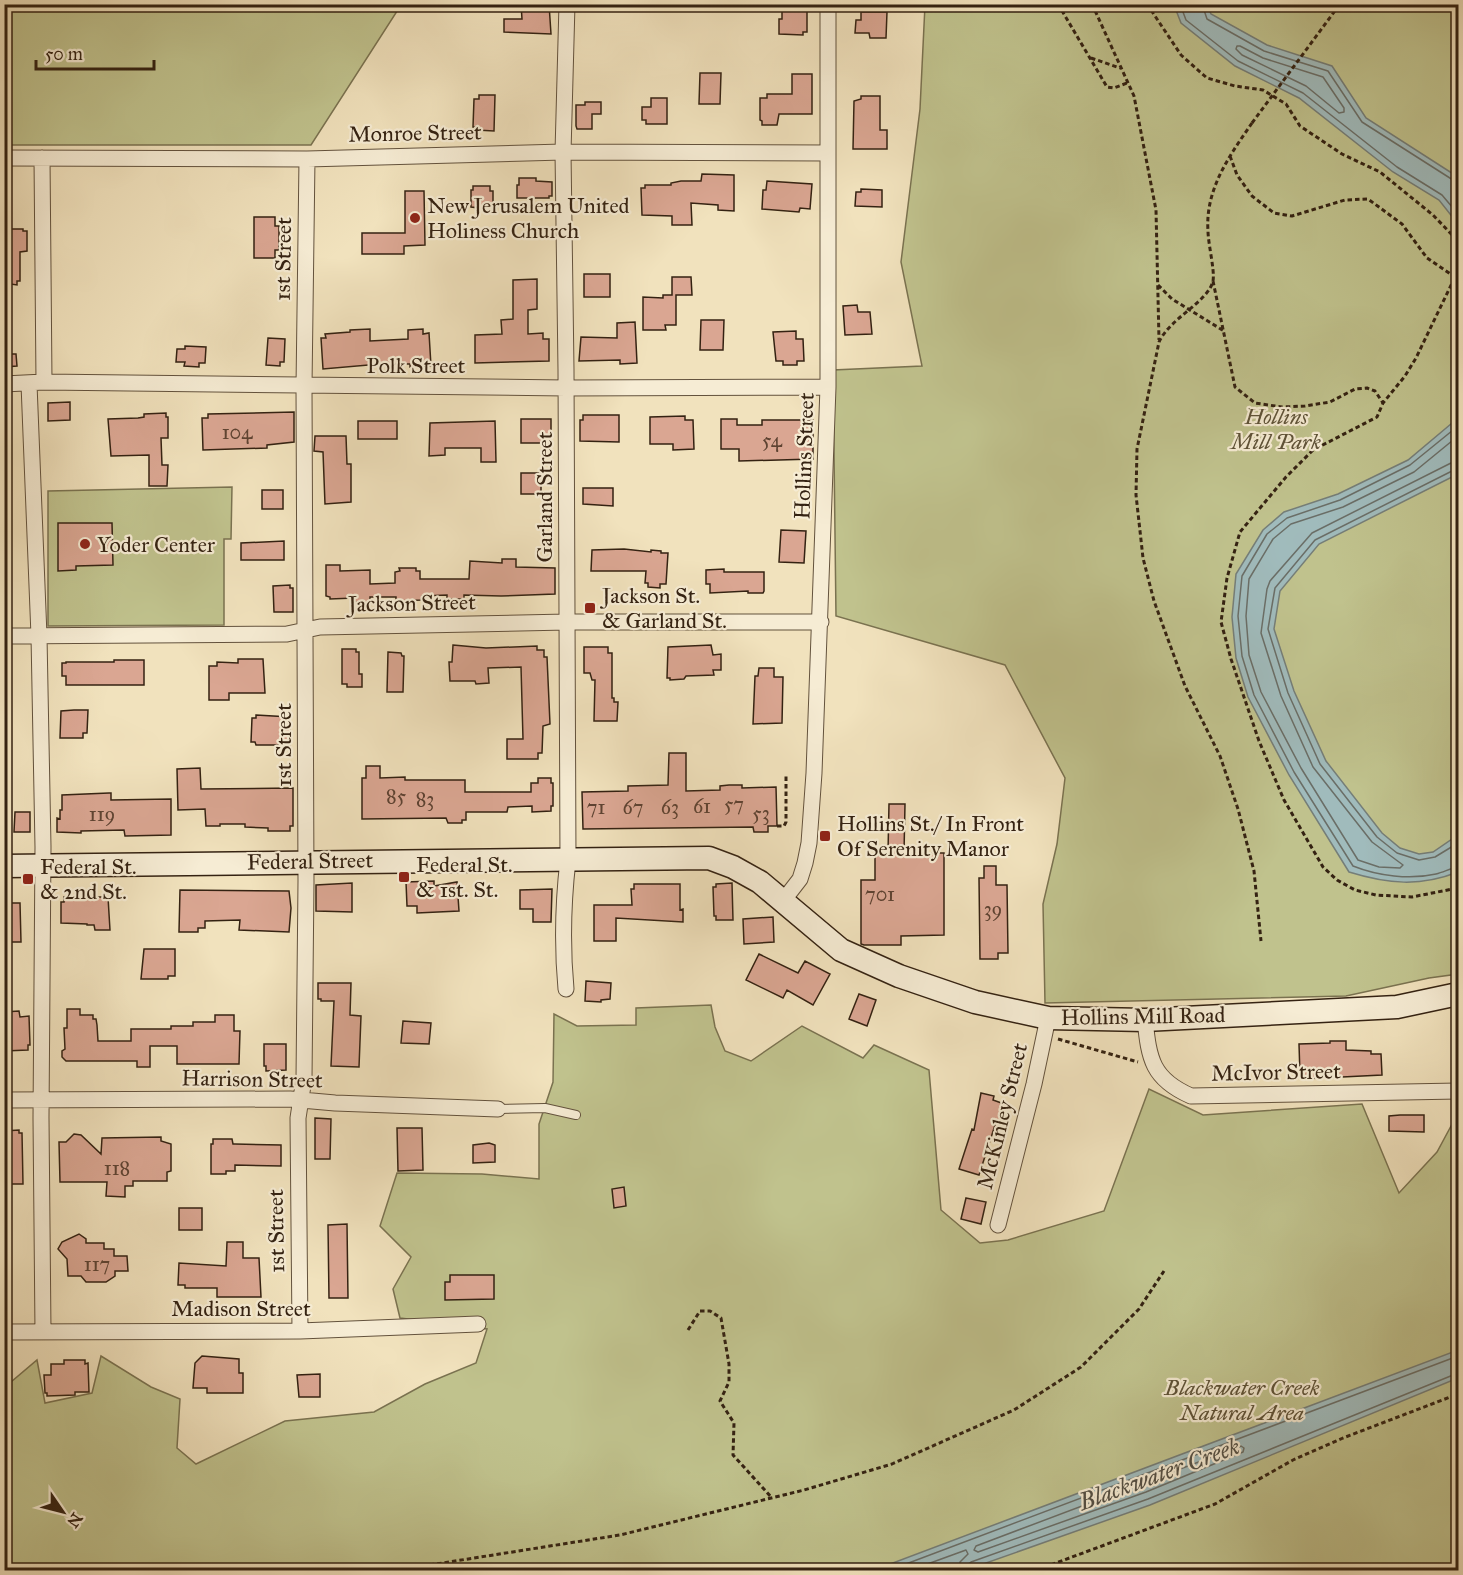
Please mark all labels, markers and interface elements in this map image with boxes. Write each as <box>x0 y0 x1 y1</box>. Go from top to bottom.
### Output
scale bar <box>36 33 154 71</box>
text: 50 m <box>45 43 83 65</box>
street label: Monroe Street <box>348 118 482 148</box>
place label: New Jerusalem United Holiness Church <box>427 192 630 244</box>
marker: New Jerusalem United Holiness Church <box>408 211 422 225</box>
street label: 1st Street <box>269 217 297 301</box>
street label: Polk Street <box>367 352 466 379</box>
street label: Hollins Street <box>788 392 820 520</box>
park label: Hollins Mill Park <box>1229 403 1321 455</box>
house number: 104 <box>222 420 253 444</box>
house number: 54 <box>762 428 783 452</box>
street label: Garland Street <box>531 431 558 563</box>
place label: Yoder Center <box>97 531 216 558</box>
marker: Yoder Center <box>78 537 92 551</box>
place label: Jackson St. & Garland St. <box>600 582 727 634</box>
street label: Jackson Street <box>346 588 476 618</box>
marker: Jackson St. & Garland St. <box>583 601 597 615</box>
street label: 1st Street <box>270 703 297 787</box>
house number: 85 <box>386 784 406 808</box>
house number: 83 <box>416 787 434 811</box>
house number: 57 <box>724 792 744 816</box>
house number: 61 <box>693 794 711 818</box>
house number: 71 <box>587 795 605 819</box>
house number: 67 <box>623 795 643 819</box>
house number: 63 <box>661 795 679 819</box>
house number: 53 <box>752 801 770 825</box>
house number: 119 <box>89 802 115 826</box>
place label: Hollins St./ In Front Of Serenity Manor <box>837 810 1024 862</box>
marker: Hollins St./ In Front Of Serenity Manor <box>818 829 832 843</box>
street label: Federal Street <box>247 846 374 876</box>
place label: Federal St. & 1st. St. <box>416 851 513 903</box>
place label: Federal St. & 2nd St. <box>40 853 137 905</box>
marker: Federal St. & 1st. St. <box>397 870 411 884</box>
marker: Federal St. & 2nd St. <box>21 872 35 886</box>
house number: 701 <box>865 882 895 906</box>
house number: 39 <box>984 897 1002 921</box>
street label: Hollins Mill Road <box>1060 1001 1226 1031</box>
street label: McKinley Street <box>971 1040 1033 1192</box>
street label: McIvor Street <box>1211 1057 1341 1087</box>
street label: Harrison Street <box>181 1064 323 1094</box>
house number: 118 <box>104 1156 130 1180</box>
street label: 1st Street <box>262 1189 290 1273</box>
house number: 117 <box>84 1252 110 1276</box>
street label: Madison Street <box>171 1295 311 1322</box>
park label: Blackwater Creek Natural Area <box>1163 1374 1320 1426</box>
water label: Blackwater Creek <box>1073 1431 1244 1517</box>
north arrow <box>33 1482 93 1542</box>
text: N <box>63 1509 87 1532</box>

